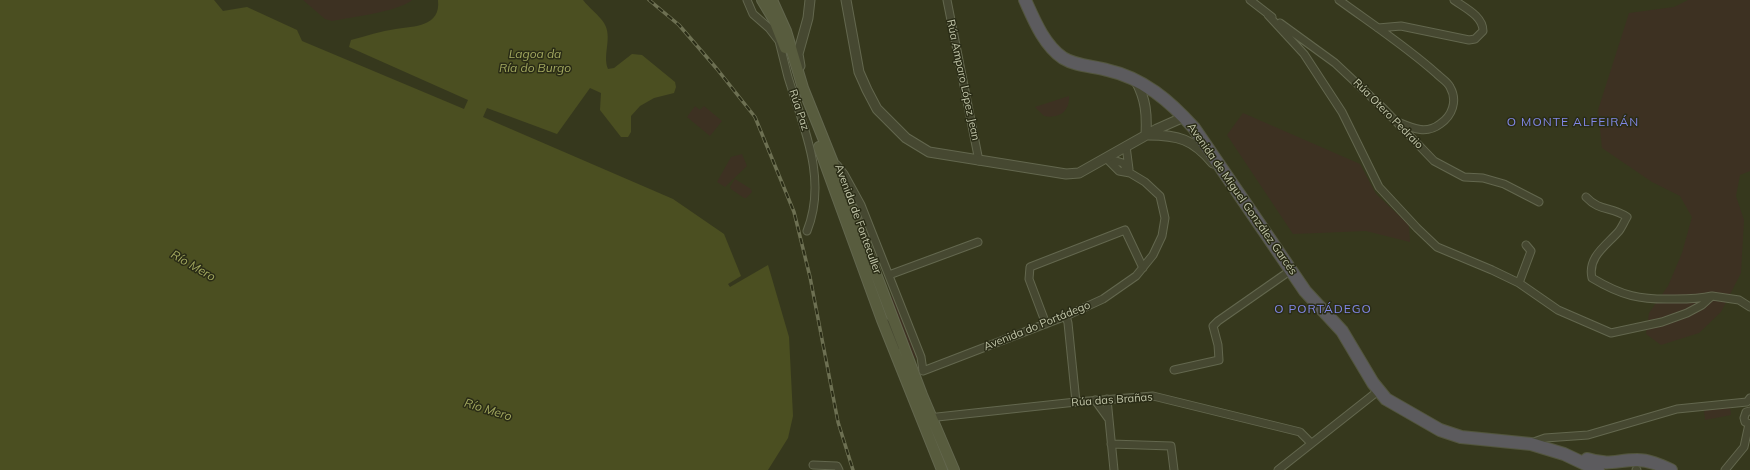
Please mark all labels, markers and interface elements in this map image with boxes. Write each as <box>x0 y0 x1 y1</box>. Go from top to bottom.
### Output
street label: Rúa Amparo López Jean <box>944 18 982 142</box>
water label: Lagoa da Ría do Burgo <box>499 47 571 75</box>
street label: Rúa Otero Pedraio <box>1350 76 1426 152</box>
street label: Rúa Paz <box>786 88 812 132</box>
district label: O MONTE ALFEIRÁN <box>1507 115 1639 129</box>
street label: Avenida de Miguel González Garcés <box>1184 121 1300 277</box>
street label: Avenida de Fonteculler <box>832 162 884 276</box>
water label: Río Mero <box>168 247 218 285</box>
street label: Avenida do Portádego <box>982 299 1092 353</box>
district label: O PORTÁDEGO <box>1274 302 1372 316</box>
street label: Rúa das Brañas <box>1071 391 1153 409</box>
water label: Río Mero <box>462 396 514 424</box>

